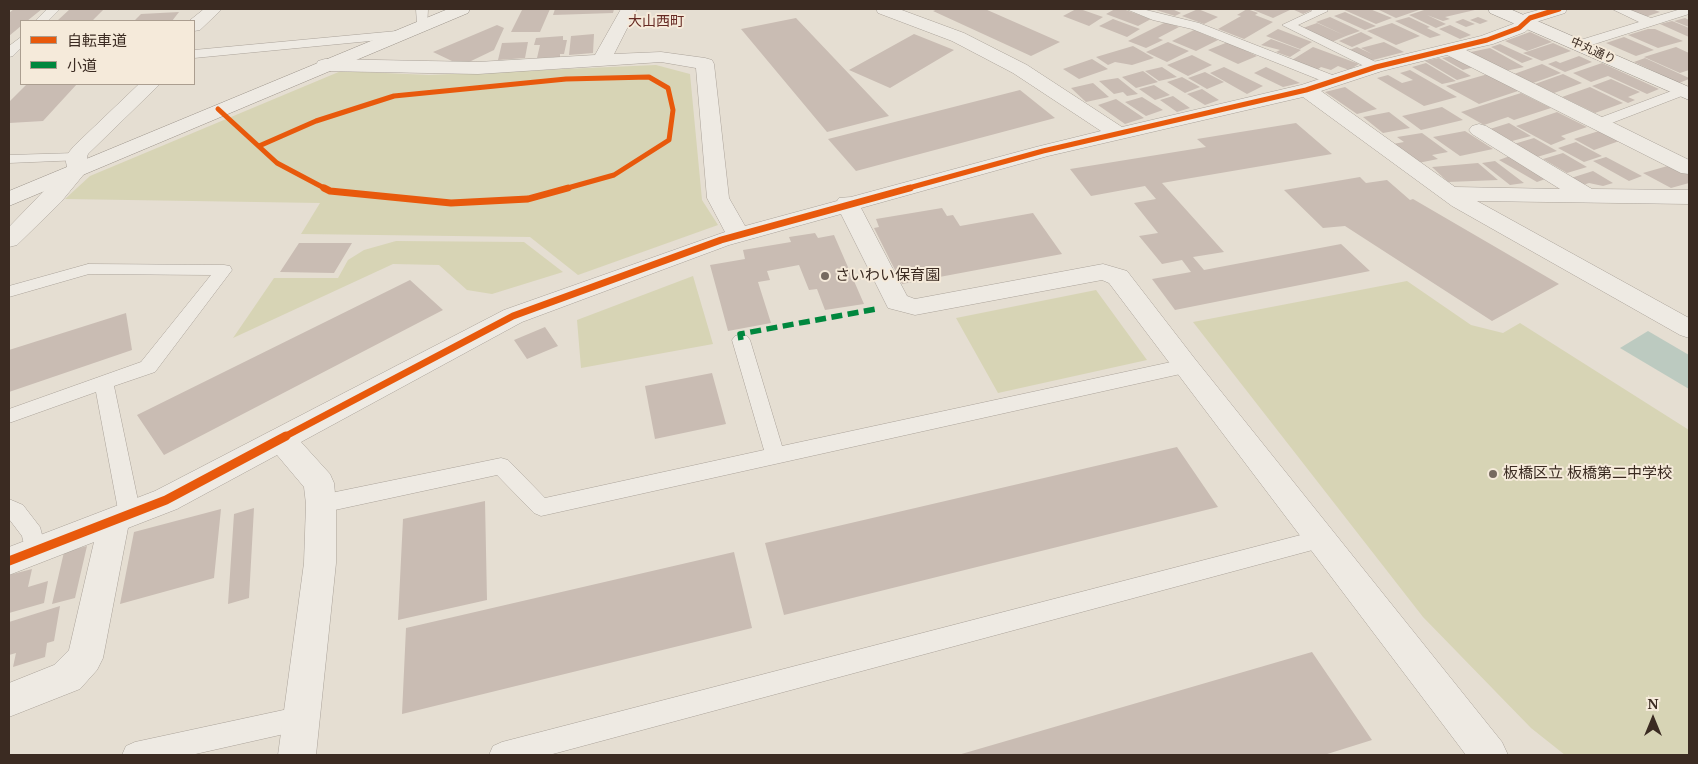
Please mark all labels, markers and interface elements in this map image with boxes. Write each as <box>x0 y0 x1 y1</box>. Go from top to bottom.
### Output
district label: 大山西町 <box>628 14 684 30</box>
legend <box>20 20 195 85</box>
text: 自転車道 <box>67 30 127 50</box>
street label: 中丸通り <box>1568 35 1618 67</box>
text: 小道 <box>67 55 97 75</box>
place label: さいわい保育園 <box>835 267 940 285</box>
marker: さいわい保育園 <box>819 270 831 282</box>
place label: 板橋区立 板橋第二中学校 <box>1503 465 1672 483</box>
marker: 板橋区立 板橋第二中学校 <box>1487 468 1499 480</box>
north arrow <box>1628 694 1678 744</box>
text: N <box>1647 694 1659 713</box>

